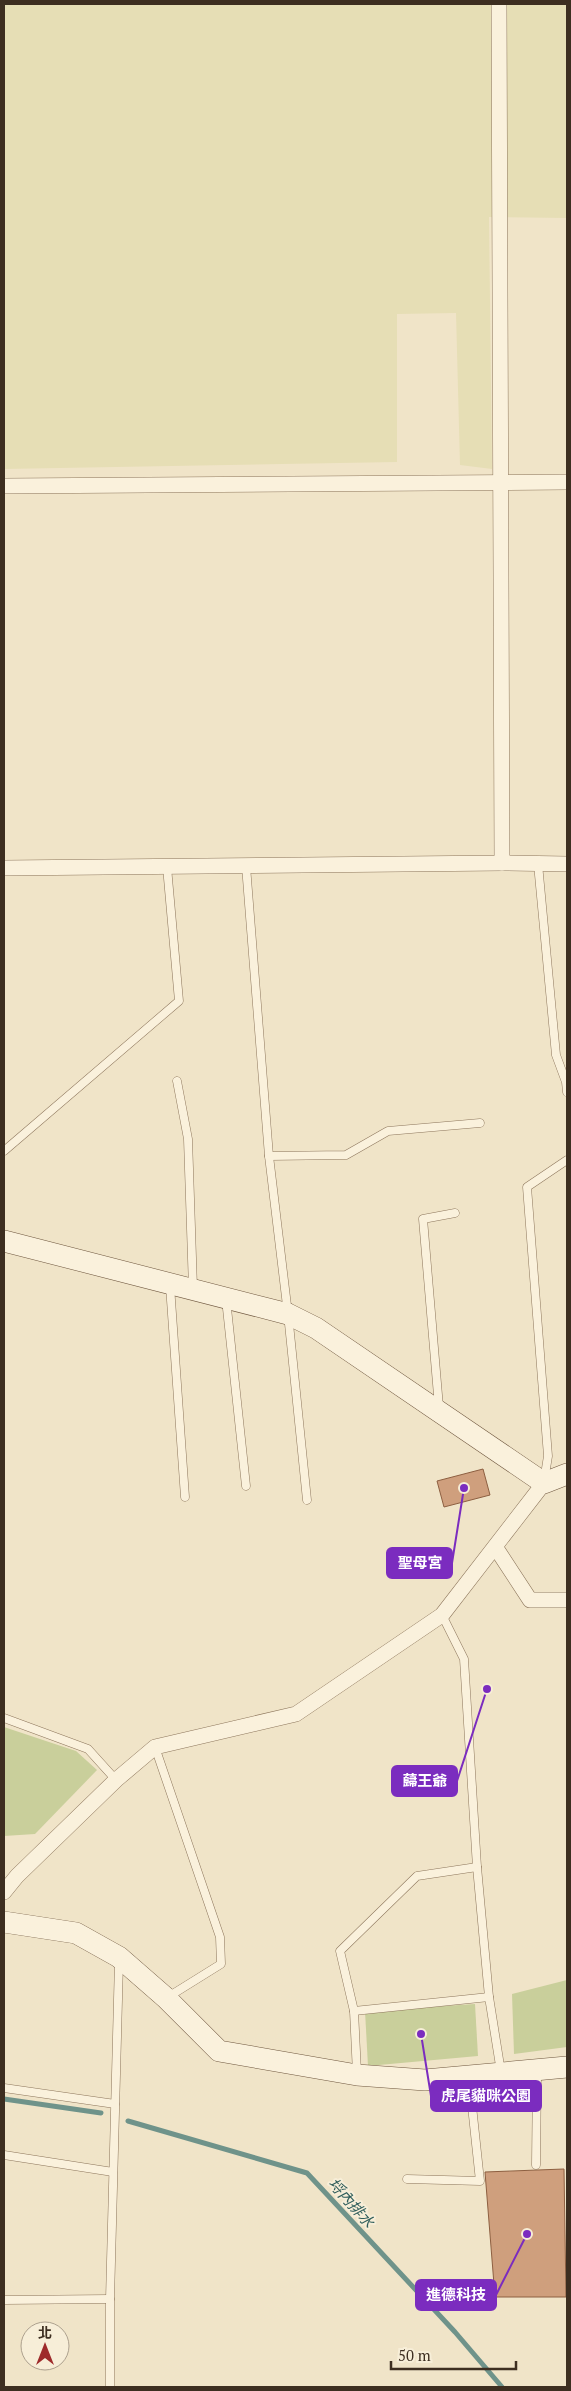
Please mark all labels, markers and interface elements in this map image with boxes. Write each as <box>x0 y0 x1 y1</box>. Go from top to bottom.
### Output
callout: 聖母宮 <box>387 1548 452 1578</box>
text: 聖母宮 <box>397 1552 443 1572</box>
callout: 蘬王爺 <box>392 1766 457 1796</box>
text: 蘬王爺 <box>402 1770 448 1790</box>
callout: 虎尾貓咪公園 <box>431 2081 541 2111</box>
text: 虎尾貓咪公園 <box>441 2085 531 2105</box>
water label: 埒內排水 <box>324 2173 380 2232</box>
callout: 進德科技 <box>416 2280 496 2310</box>
text: 進德科技 <box>426 2284 486 2304</box>
north arrow <box>20 2321 70 2371</box>
text: 北 <box>38 2323 52 2342</box>
scale bar <box>391 2338 516 2370</box>
text: 50 m <box>398 2345 431 2365</box>

